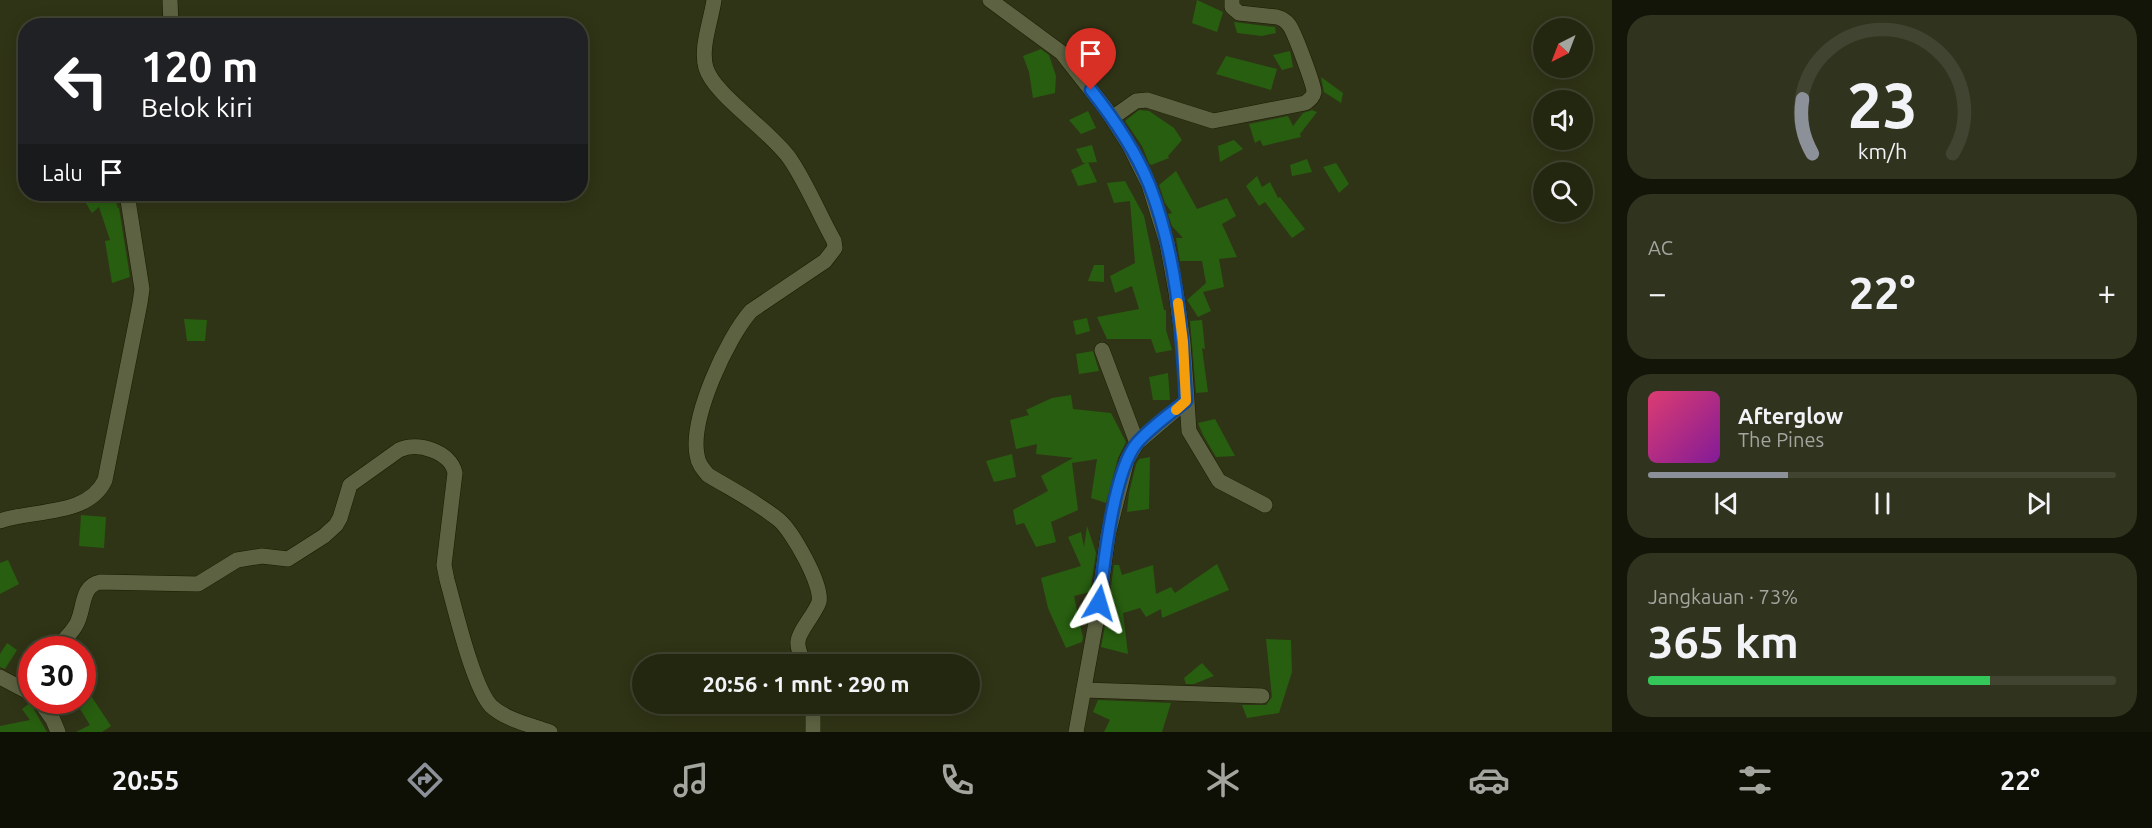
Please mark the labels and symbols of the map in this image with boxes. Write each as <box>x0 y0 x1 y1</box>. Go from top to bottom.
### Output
north arrow <box>1533 18 1593 78</box>
pin <box>1065 28 1116 90</box>
position arrow <box>1067 571 1131 635</box>
speed limit sign: 30 <box>18 636 96 714</box>

